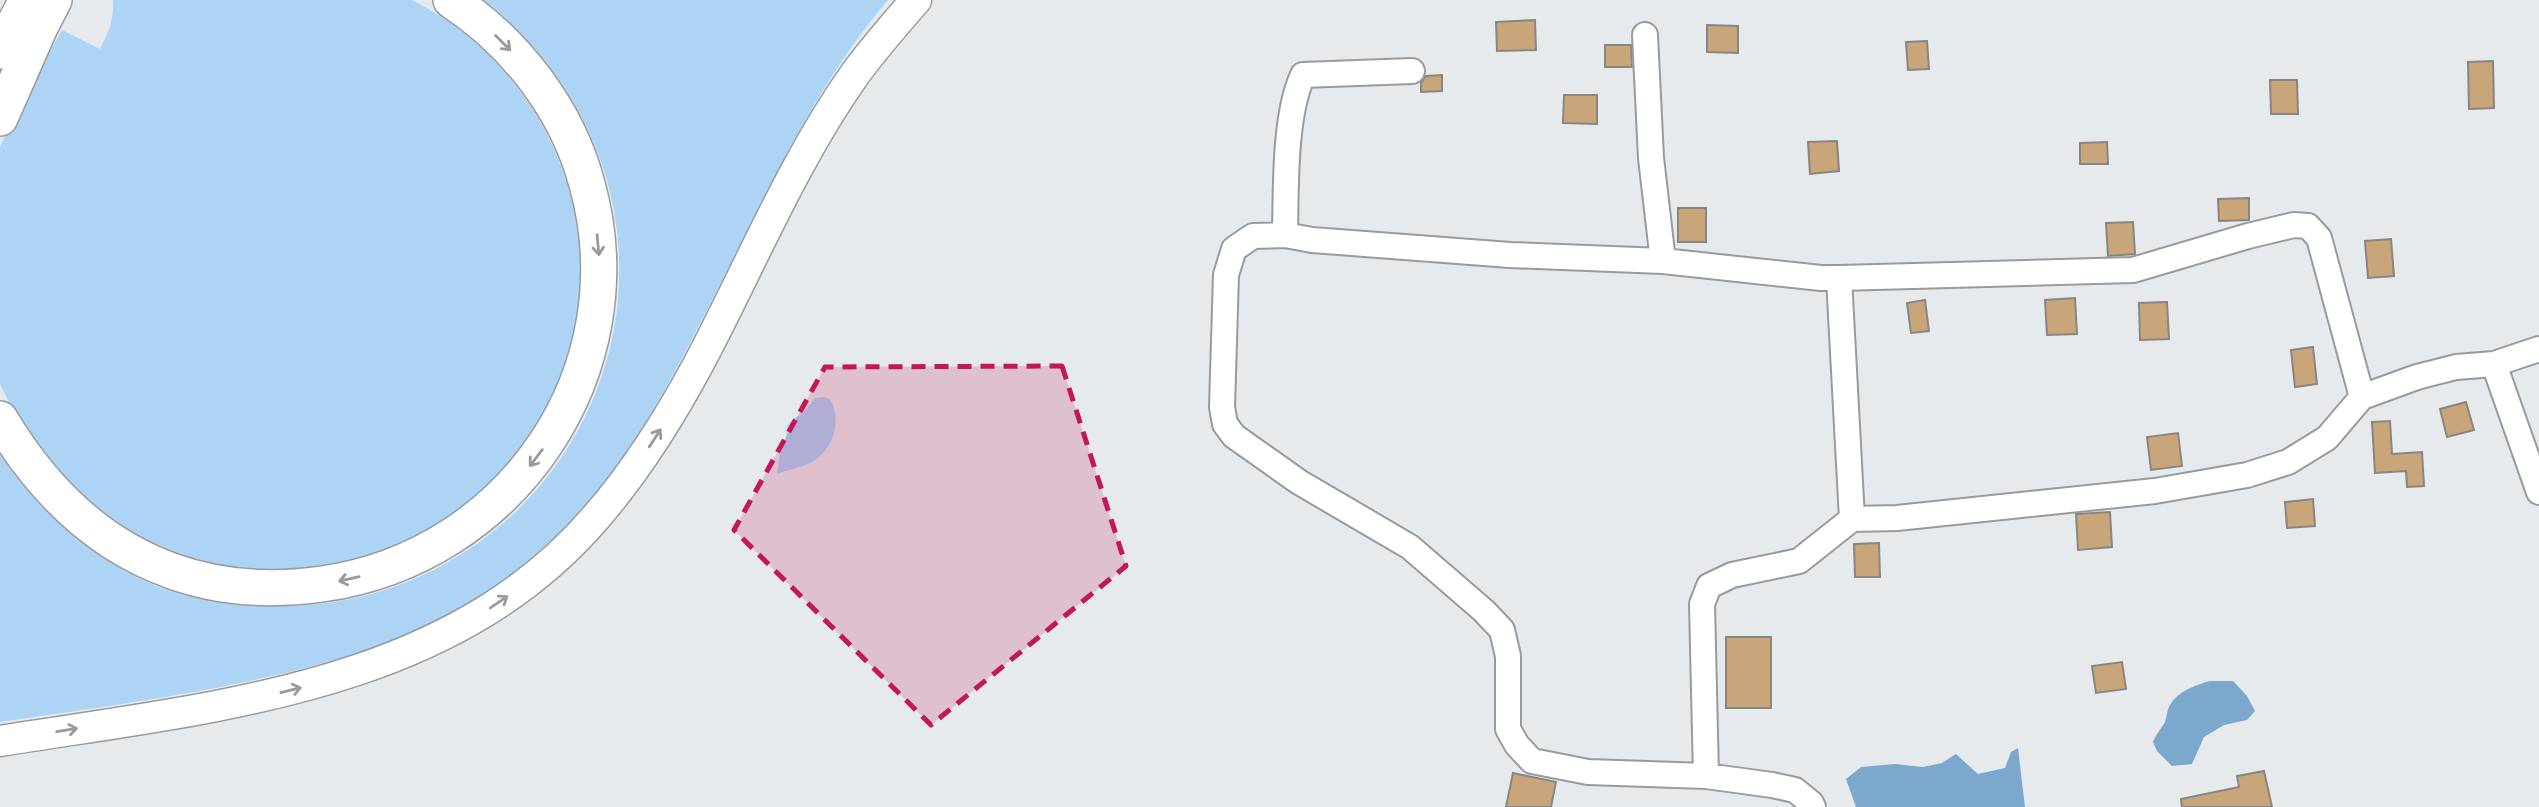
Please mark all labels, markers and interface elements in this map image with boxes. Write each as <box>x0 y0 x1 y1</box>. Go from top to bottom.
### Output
one-way arrow <box>495 35 512 52</box>
one-way arrow <box>592 233 605 255</box>
one-way arrow <box>648 429 662 448</box>
one-way arrow <box>529 448 543 467</box>
one-way arrow <box>338 573 361 586</box>
one-way arrow <box>489 594 509 608</box>
one-way arrow <box>279 683 302 696</box>
one-way arrow <box>56 723 78 736</box>

